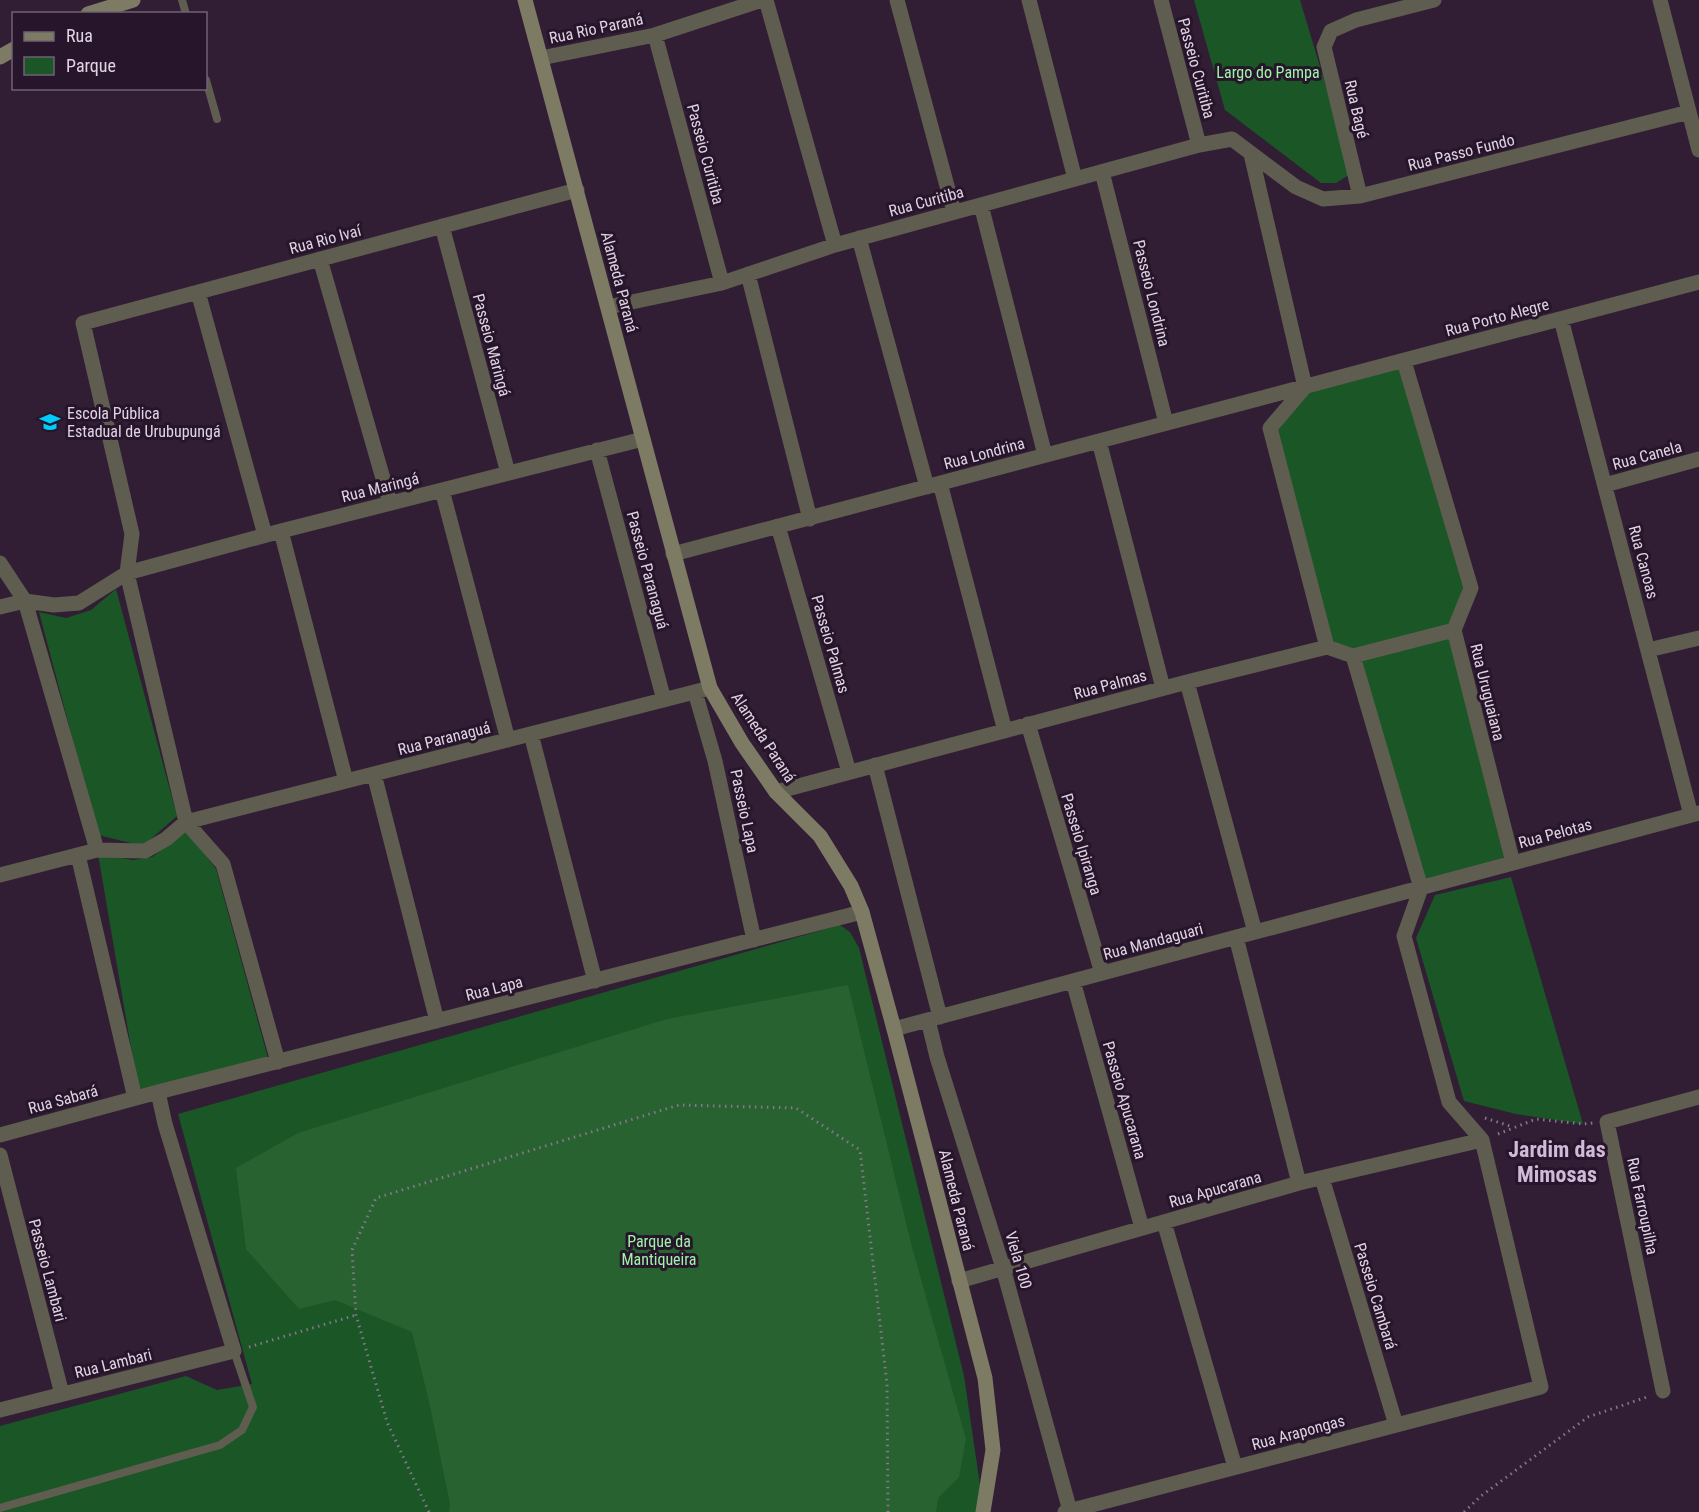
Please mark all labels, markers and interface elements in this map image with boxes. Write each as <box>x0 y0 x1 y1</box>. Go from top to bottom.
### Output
street label: Rua Rio Paraná <box>547 9 645 48</box>
legend <box>12 12 207 90</box>
street label: Passeio Curitiba <box>1174 16 1219 120</box>
text: Rua <box>66 25 93 46</box>
text: Parque <box>66 55 116 76</box>
park label: Largo do Pampa <box>1216 63 1320 82</box>
street label: Rua Bagé <box>1341 78 1372 140</box>
street label: Passeio Curitiba <box>683 102 728 206</box>
street label: Rua Passo Fundo <box>1406 130 1516 175</box>
street label: Rua Curitiba <box>887 182 966 221</box>
street label: Rua Rio Ivaí <box>287 220 364 258</box>
street label: Alameda Paraná <box>597 230 642 335</box>
street label: Passeio Londrina <box>1129 238 1174 348</box>
street label: Passeio Maringá <box>469 292 514 399</box>
street label: Rua Porto Alegre <box>1443 295 1551 340</box>
place label: Escola Pública Estadual de Urubupungá <box>67 404 221 441</box>
school or university icon: Escola Pública Estadual de Urubupungá <box>38 410 62 434</box>
street label: Rua Londrina <box>942 434 1027 473</box>
street label: Rua Canela <box>1610 437 1684 474</box>
street label: Rua Maringá <box>339 469 421 506</box>
street label: Passeio Paranaguá <box>623 509 672 631</box>
street label: Rua Canoas <box>1625 523 1662 601</box>
street label: Passeio Palmas <box>807 593 854 695</box>
street label: Rua Uruguaiana <box>1466 642 1509 743</box>
street label: Rua Palmas <box>1072 666 1149 703</box>
street label: Alameda Paraná <box>727 689 800 786</box>
street label: Rua Paranaguá <box>396 718 492 759</box>
street label: Passeio Lapa <box>726 768 763 855</box>
street label: Passeio Ipiranga <box>1057 791 1106 897</box>
street label: Rua Pelotas <box>1516 815 1594 852</box>
street label: Rua Mandaguari <box>1101 919 1205 964</box>
street label: Rua Lapa <box>463 972 525 1005</box>
street label: Passeio Apucarana <box>1099 1039 1150 1161</box>
street label: Rua Sabará <box>26 1081 100 1118</box>
district label: Jardim das Mimosas <box>1508 1137 1606 1187</box>
street label: Alameda Paraná <box>935 1148 978 1253</box>
street label: Rua Farroupilha <box>1623 1156 1662 1256</box>
street label: Rua Apucarana <box>1167 1167 1263 1212</box>
street label: Passeio Lambari <box>25 1217 70 1323</box>
street label: Viela 100 <box>1001 1229 1036 1291</box>
park label: Parque da Mantiqueira <box>621 1232 697 1269</box>
street label: Passeio Cambará <box>1350 1241 1401 1352</box>
street label: Rua Lambari <box>73 1345 154 1382</box>
street label: Rua Arapongas <box>1250 1411 1347 1454</box>

